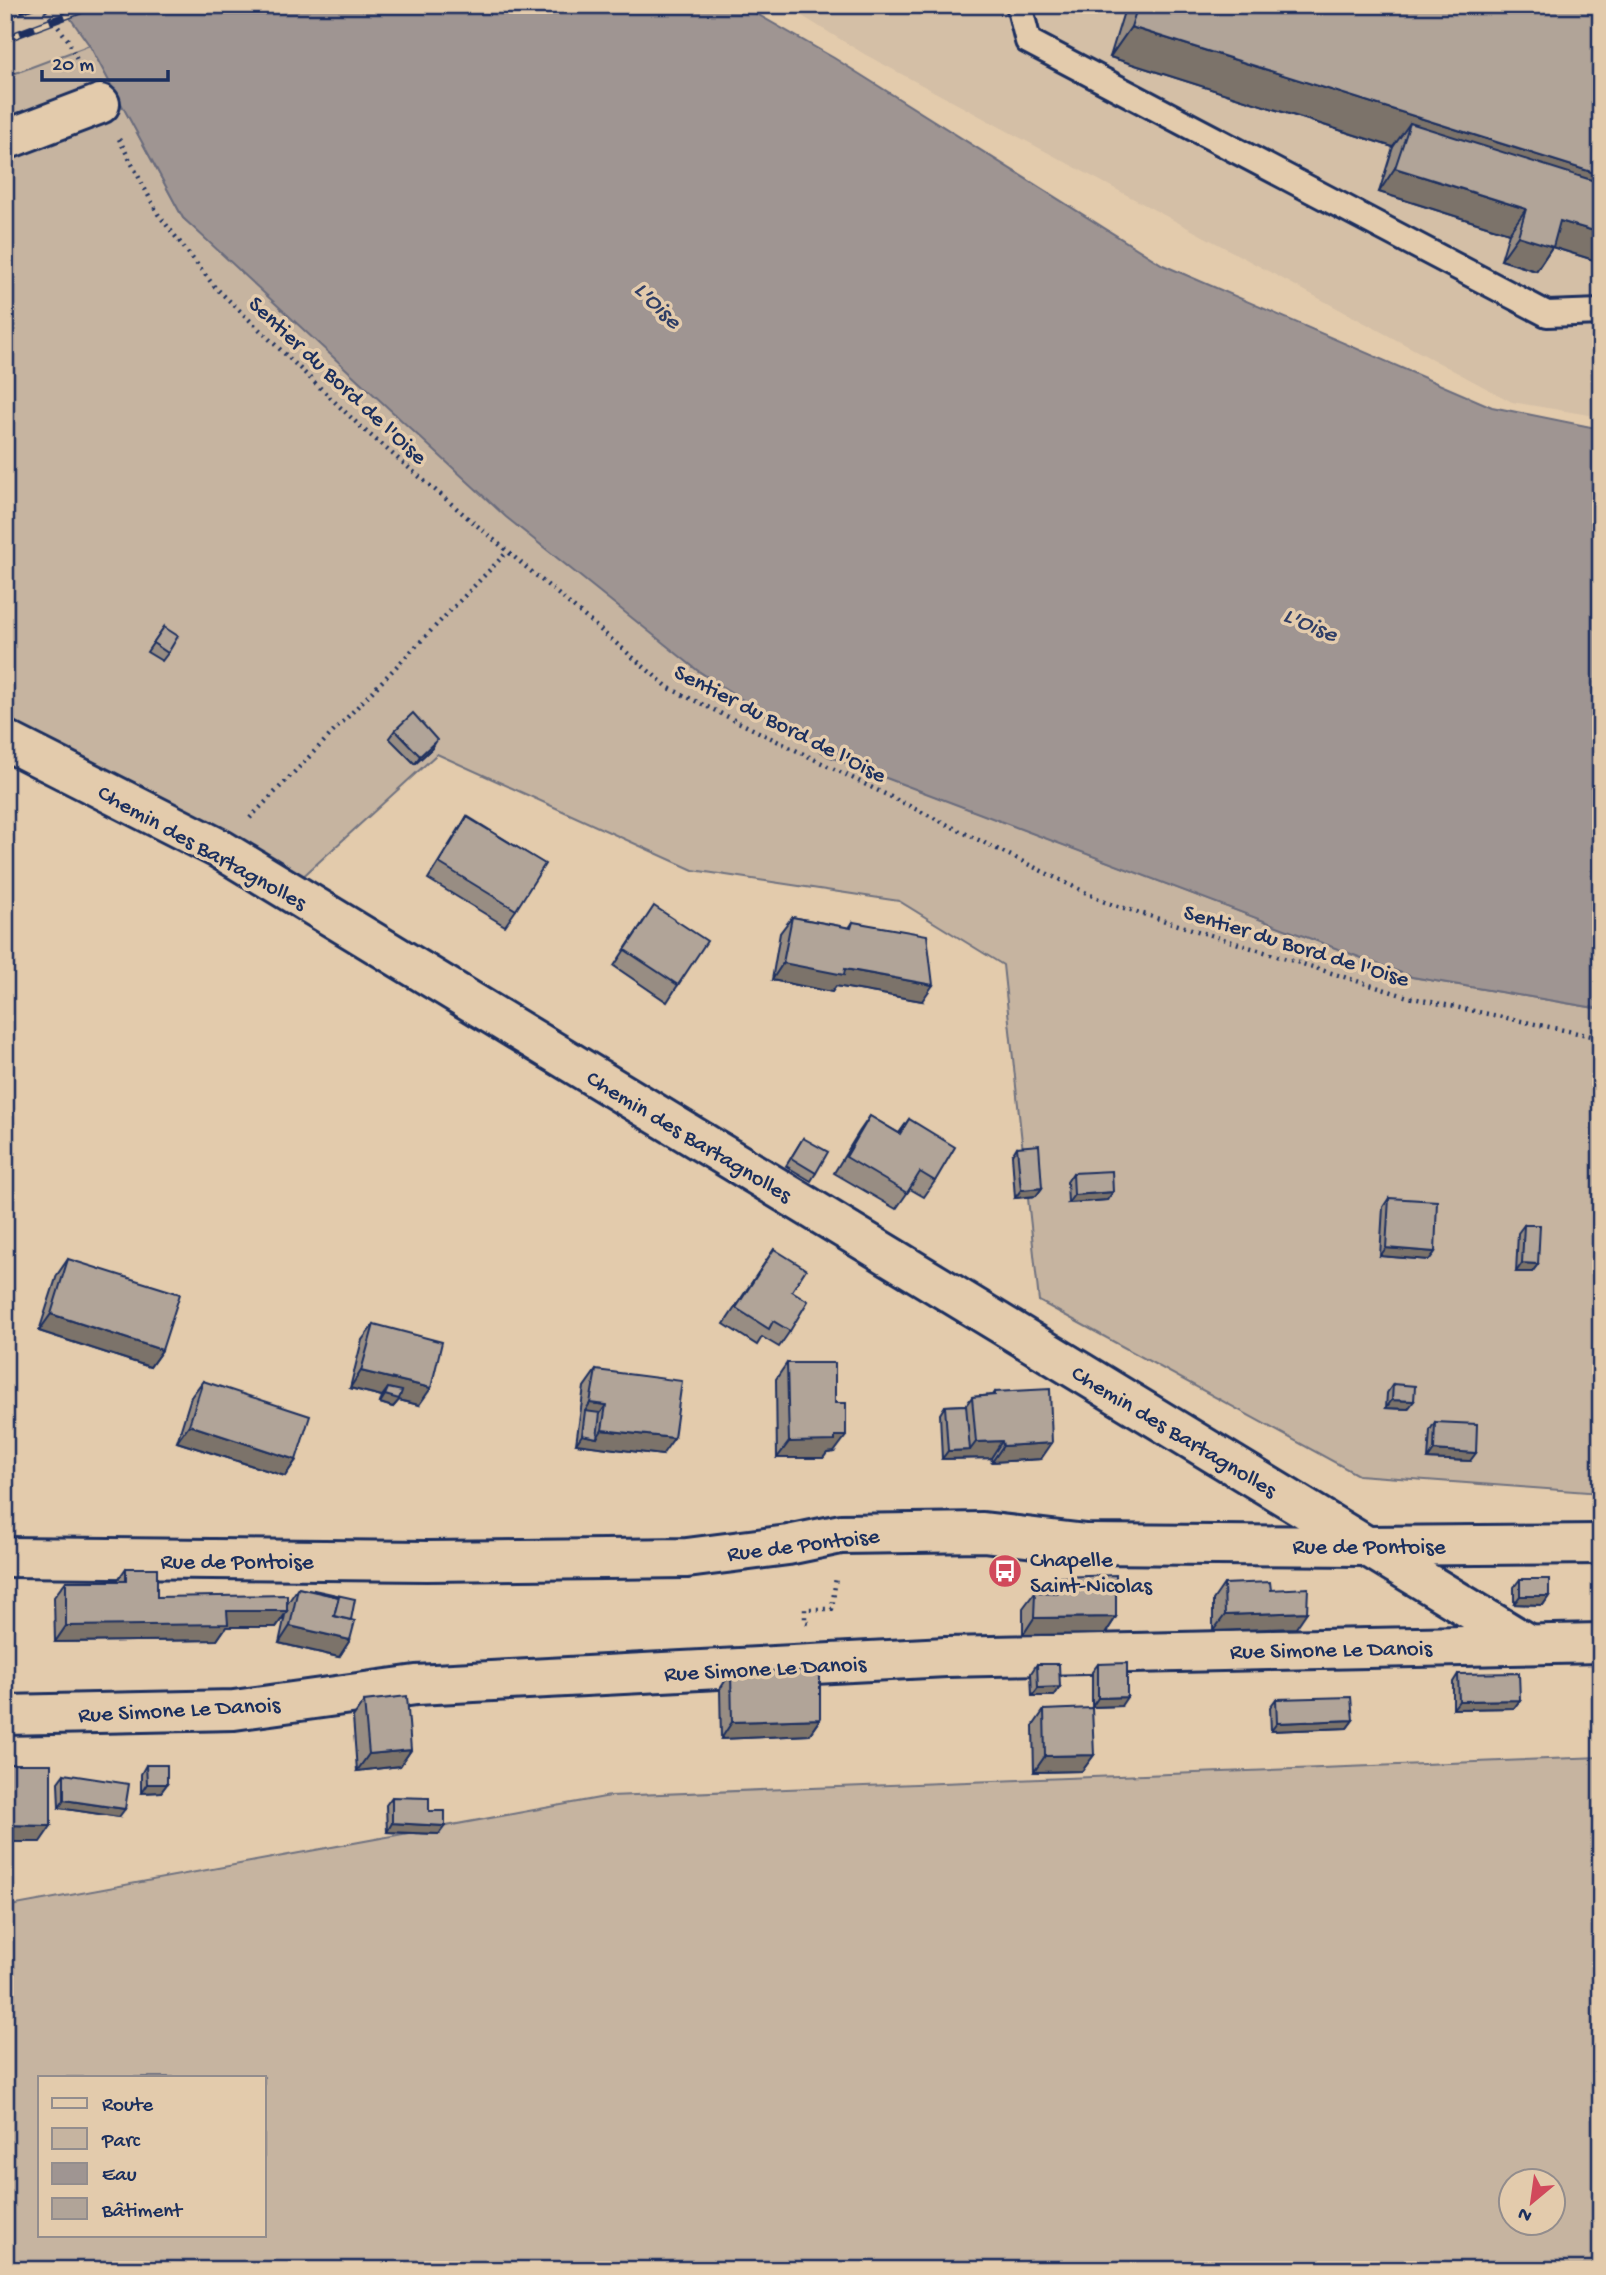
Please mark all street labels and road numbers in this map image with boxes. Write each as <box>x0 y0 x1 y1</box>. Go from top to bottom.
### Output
street label: Sentier du Bord de l'Oise <box>242 292 432 472</box>
street label: Sentier du Bord de l'Oise <box>669 660 891 791</box>
street label: Chemin des Bartagnolles <box>92 780 311 918</box>
street label: Sentier du Bord de l'Oise <box>1180 900 1413 995</box>
street label: Chemin des Bartagnolles <box>581 1066 796 1210</box>
street label: Chemin des Bartagnolles <box>1066 1361 1281 1505</box>
street label: Rue de Pontoise <box>726 1524 882 1569</box>
street label: Rue de Pontoise <box>1292 1535 1447 1562</box>
street label: Rue de Pontoise <box>160 1550 315 1577</box>
street label: Rue Simone Le Danois <box>1230 1636 1433 1667</box>
street label: Rue Simone Le Danois <box>664 1652 867 1689</box>
street label: Rue Simone Le Danois <box>78 1693 281 1730</box>

